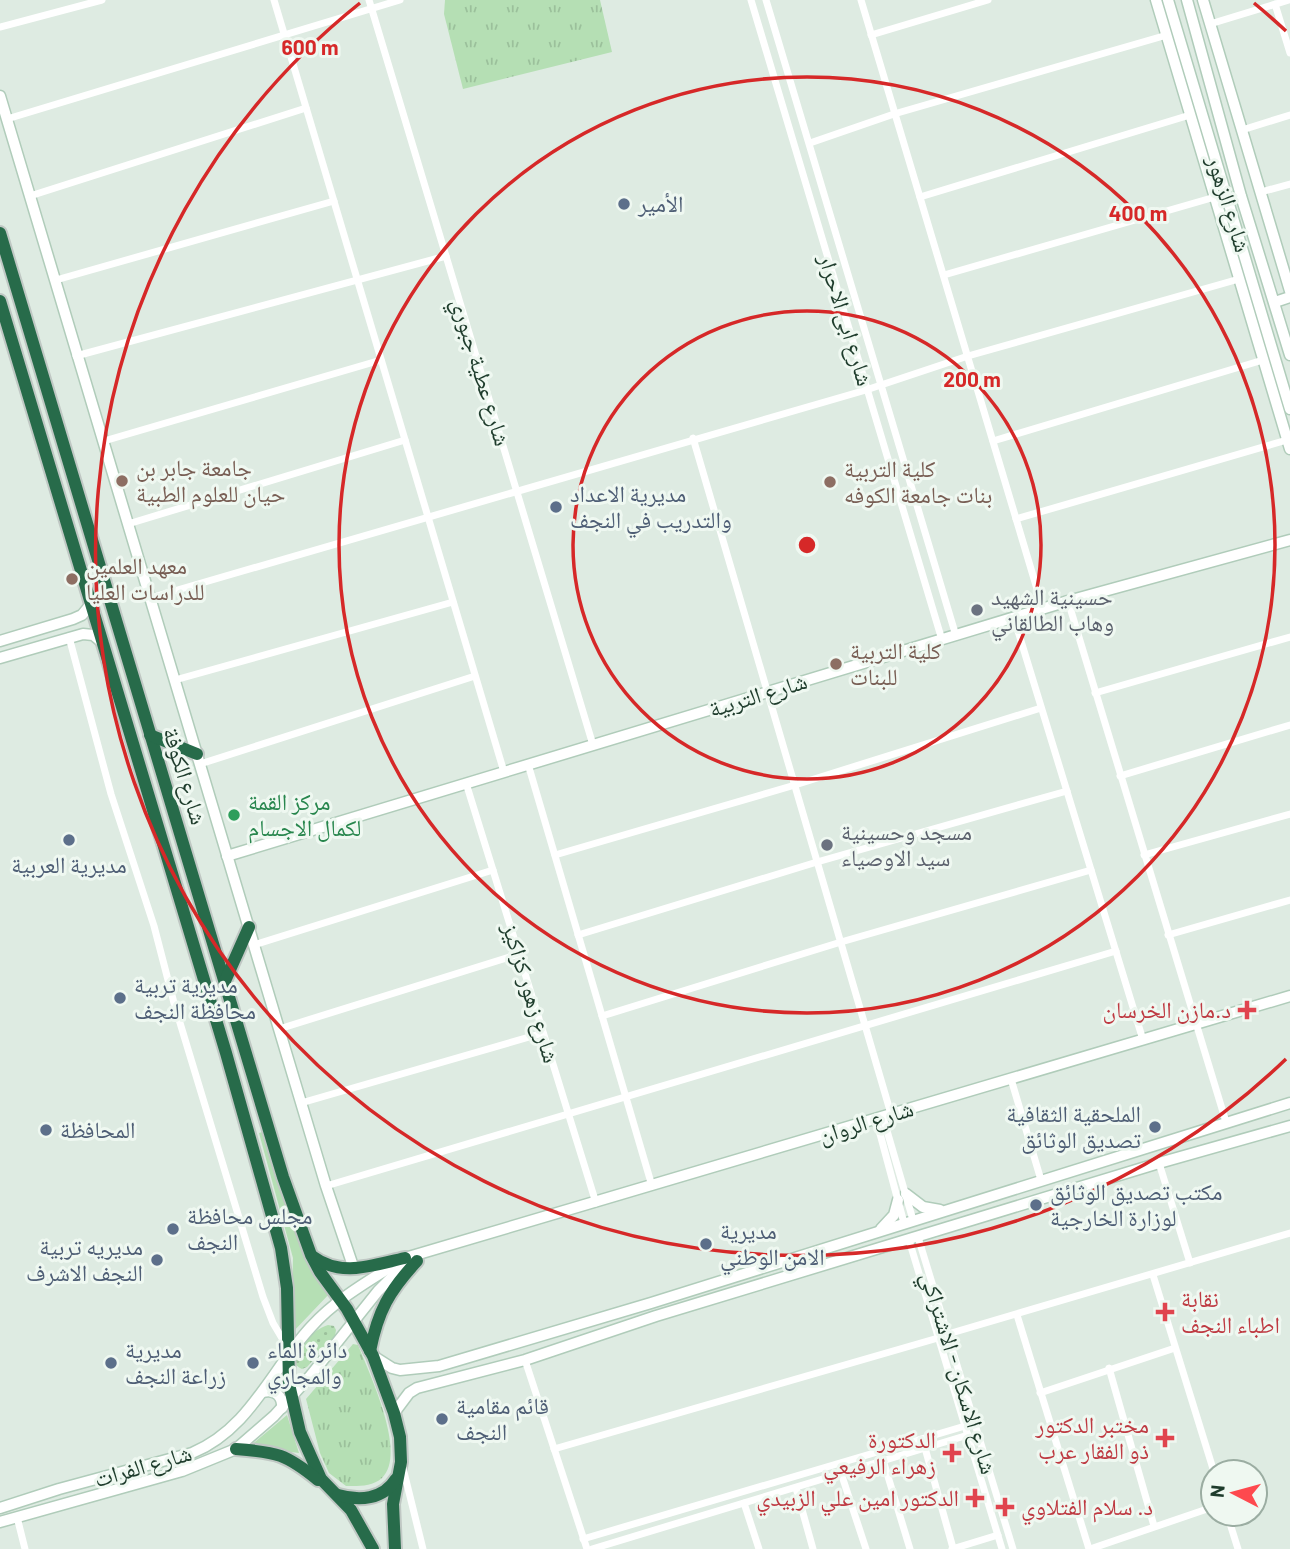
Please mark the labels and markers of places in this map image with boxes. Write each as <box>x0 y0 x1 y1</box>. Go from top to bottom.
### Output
place label: الأمير <box>637 189 683 217</box>
marker: الأمير <box>616 196 632 212</box>
place label: جامعة جابر بن حيان للعلوم الطبية <box>136 453 285 510</box>
place label: كلية التربية بنات جامعة الكوفه <box>844 454 992 509</box>
marker: جامعة جابر بن حيان للعلوم الطبية <box>114 473 130 489</box>
marker: كلية التربية بنات جامعة الكوفه <box>822 474 838 490</box>
place label: مديرية الاعداد والتدريب في النجف <box>570 479 732 539</box>
marker: مديرية الاعداد والتدريب في النجف <box>548 499 564 515</box>
centre of rings <box>795 533 819 557</box>
place label: معهد العلمين للدراسات العليا <box>86 551 205 605</box>
marker: معهد العلمين للدراسات العليا <box>64 571 80 587</box>
place label: حسينية الشهيد وهاب الطالقاني <box>991 582 1114 642</box>
marker: حسينية الشهيد وهاب الطالقاني <box>969 602 985 618</box>
place label: كلية التربية للبنات <box>850 636 942 691</box>
marker: كلية التربية للبنات <box>828 656 844 672</box>
place label: مركز القمة لكمال الاجسام <box>248 787 361 844</box>
marker: مركز القمة لكمال الاجسام <box>226 807 242 823</box>
place label: مسجد وحسينية سيد الاوصياء <box>841 817 972 871</box>
marker: مديرية العربية <box>61 832 77 848</box>
marker: مسجد وحسينية سيد الاوصياء <box>819 837 835 853</box>
place label: مديرية العربية <box>11 850 127 879</box>
place label: مديرية تربية محافظة النجف <box>134 970 256 1024</box>
marker: مديرية تربية محافظة النجف <box>112 990 128 1006</box>
place label: د.مازن الخرسان <box>1102 995 1231 1024</box>
marker: د.مازن الخرسان <box>1237 1000 1257 1020</box>
place label: الملحقية الثقافية تصديق الوثائق <box>1006 1099 1141 1154</box>
place label: المحافظة <box>60 1115 136 1143</box>
marker: الملحقية الثقافية تصديق الوثائق <box>1147 1119 1163 1135</box>
marker: المحافظة <box>38 1122 54 1138</box>
place label: مكتب تصديق الوثائق لوزارة الخارجية <box>1050 1177 1223 1231</box>
marker: مكتب تصديق الوثائق لوزارة الخارجية <box>1028 1197 1044 1213</box>
place label: مجلس محافظة النجف <box>187 1201 313 1255</box>
place label: مديرية الامن الوطني <box>720 1216 825 1276</box>
marker: مجلس محافظة النجف <box>165 1221 181 1237</box>
place label: مديريه تربية النجف الاشرف <box>26 1232 143 1286</box>
marker: مديرية الامن الوطني <box>698 1236 714 1252</box>
marker: مديريه تربية النجف الاشرف <box>149 1252 165 1268</box>
place label: نقابة اطباء النجف <box>1181 1284 1280 1339</box>
marker: نقابة اطباء النجف <box>1155 1302 1175 1322</box>
place label: مديرية زراعة النجف <box>125 1335 226 1389</box>
place label: دائرة الماء والمجاري <box>267 1335 347 1395</box>
marker: مديرية زراعة النجف <box>103 1355 119 1371</box>
marker: دائرة الماء والمجاري <box>245 1355 261 1371</box>
place label: قائم مقامية النجف <box>456 1391 549 1445</box>
place label: مختبر الدكتور ذو الفقار عرب <box>1035 1410 1149 1465</box>
marker: قائم مقامية النجف <box>434 1411 450 1427</box>
place label: الدكتورة زهراء الرفيعي <box>823 1425 936 1485</box>
marker: مختبر الدكتور ذو الفقار عرب <box>1155 1428 1175 1448</box>
marker: الدكتورة زهراء الرفيعي <box>942 1443 962 1463</box>
place label: الدكتور امين علي الزبيدي <box>756 1483 959 1517</box>
marker: الدكتور امين علي الزبيدي <box>965 1488 985 1508</box>
place label: د. سلام الفتلاوي <box>1021 1492 1153 1526</box>
marker: د. سلام الفتلاوي <box>995 1497 1015 1517</box>

